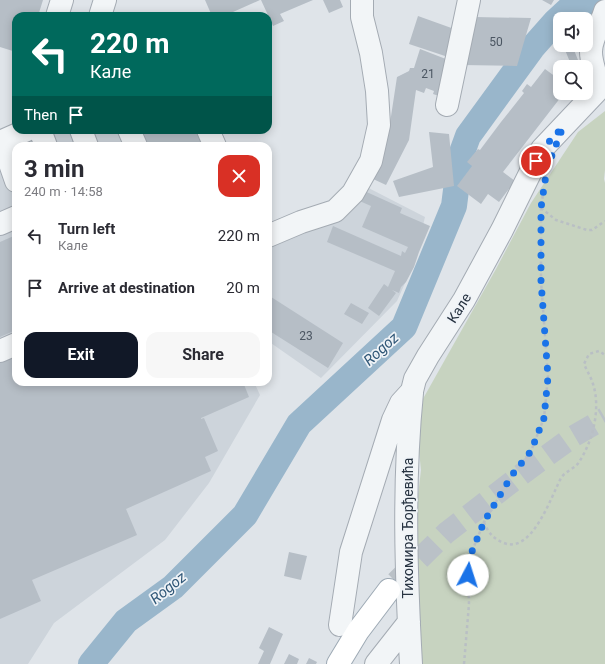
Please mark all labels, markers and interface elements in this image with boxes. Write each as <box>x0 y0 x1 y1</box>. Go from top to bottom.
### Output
map controls <box>553 12 593 100</box>
button: sound <box>553 12 593 52</box>
text: 220 m <box>90 27 169 60</box>
icon: left <box>24 28 76 80</box>
house number: 50 <box>489 35 503 49</box>
button: search <box>553 60 593 100</box>
text: Кале <box>90 61 131 82</box>
house number: 21 <box>421 67 435 81</box>
icon: arrive <box>65 104 87 126</box>
text: Then <box>24 106 57 124</box>
pin <box>519 144 553 178</box>
icon: arrive <box>525 150 547 172</box>
text: 3 min <box>24 155 84 183</box>
button: close <box>218 155 260 197</box>
text: 240 m · 14:58 <box>24 184 103 199</box>
text: Turn left <box>58 220 115 238</box>
icon: left <box>24 225 46 247</box>
text: 220 m <box>218 227 260 245</box>
text: Кале <box>58 238 88 253</box>
icon: arrive <box>24 277 46 299</box>
text: Arrive at destination <box>58 279 195 297</box>
text: 20 m <box>226 279 260 297</box>
street label: Кале <box>444 290 474 326</box>
water label: Rogoz <box>360 328 403 369</box>
house number: 23 <box>299 329 313 343</box>
button: Exit <box>24 332 138 378</box>
button: Share <box>146 332 260 378</box>
street label: Тихомира Ђорђевића <box>400 458 416 598</box>
position arrow <box>447 554 489 596</box>
water label: Rogoz <box>146 568 190 608</box>

